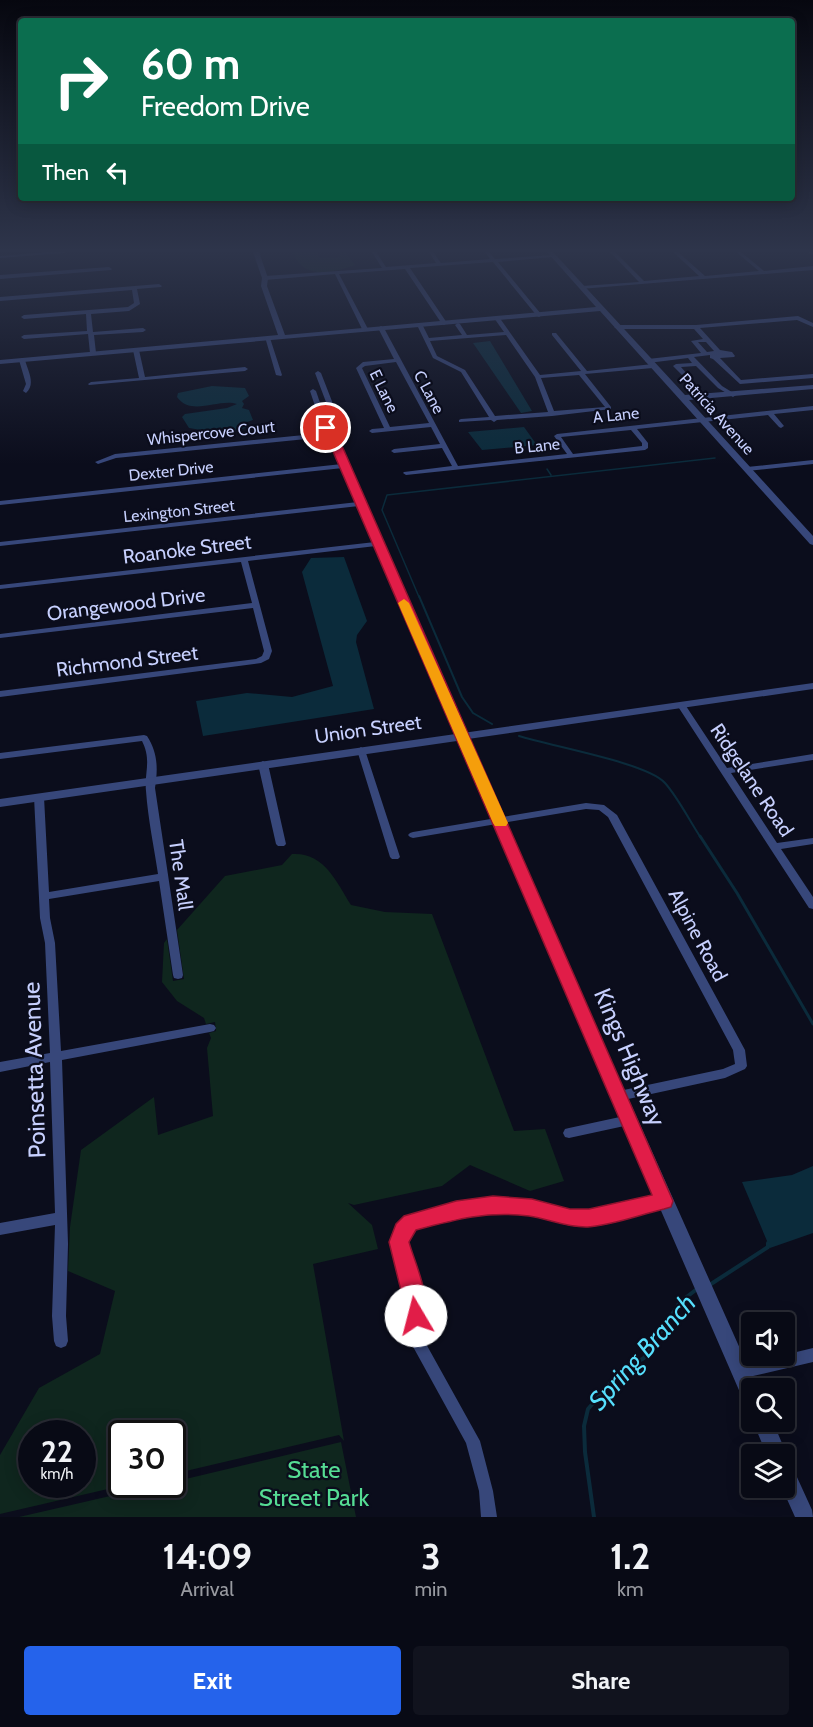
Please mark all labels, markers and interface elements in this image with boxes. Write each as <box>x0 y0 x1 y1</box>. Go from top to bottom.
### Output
text: 60 m <box>141 38 240 90</box>
icon: right <box>42 42 120 120</box>
text: Freedom Drive <box>141 90 310 123</box>
icon: left <box>101 156 134 189</box>
text: Then <box>42 159 89 186</box>
street label: E Lane <box>366 366 402 416</box>
street label: C Lane <box>410 367 448 417</box>
street label: Patricia Avenue <box>675 369 759 459</box>
pin <box>300 402 351 453</box>
street label: A Lane <box>592 403 640 427</box>
icon: arrive <box>309 411 342 444</box>
street label: Whispercove Court <box>146 417 276 449</box>
street label: B Lane <box>513 434 561 458</box>
street label: Dexter Drive <box>128 457 214 485</box>
street label: Lexington Street <box>122 496 236 526</box>
street label: Roanoke Street <box>121 529 253 569</box>
street label: Orangewood Drive <box>45 582 207 626</box>
street label: Richmond Street <box>55 640 200 682</box>
street label: Union Street <box>313 710 423 748</box>
street label: Ridgelane Road <box>705 719 799 841</box>
street label: The Mall <box>164 838 198 912</box>
street label: Alpine Road <box>664 885 732 985</box>
street label: Poinsetta Avenue <box>16 981 52 1159</box>
street label: Kings Highway <box>588 984 672 1130</box>
position arrow <box>384 1284 448 1348</box>
water label: Spring Branch <box>581 1287 703 1417</box>
map controls <box>741 1312 795 1498</box>
button: sound <box>741 1312 795 1366</box>
button: search <box>741 1378 795 1432</box>
speed limit sign: 30 <box>108 1420 186 1498</box>
text: 22 <box>41 1433 73 1470</box>
button: layers <box>741 1444 795 1498</box>
park label: State Street Park <box>259 1455 369 1512</box>
text: km/h <box>41 1465 73 1483</box>
text: 14:09 <box>163 1534 252 1578</box>
text: 3 <box>421 1534 441 1578</box>
text: 1.2 <box>610 1534 650 1578</box>
text: Arrival <box>181 1577 234 1601</box>
text: min <box>414 1577 447 1601</box>
text: km <box>617 1577 643 1601</box>
button: Exit <box>24 1646 401 1715</box>
button: Share <box>413 1646 789 1715</box>

